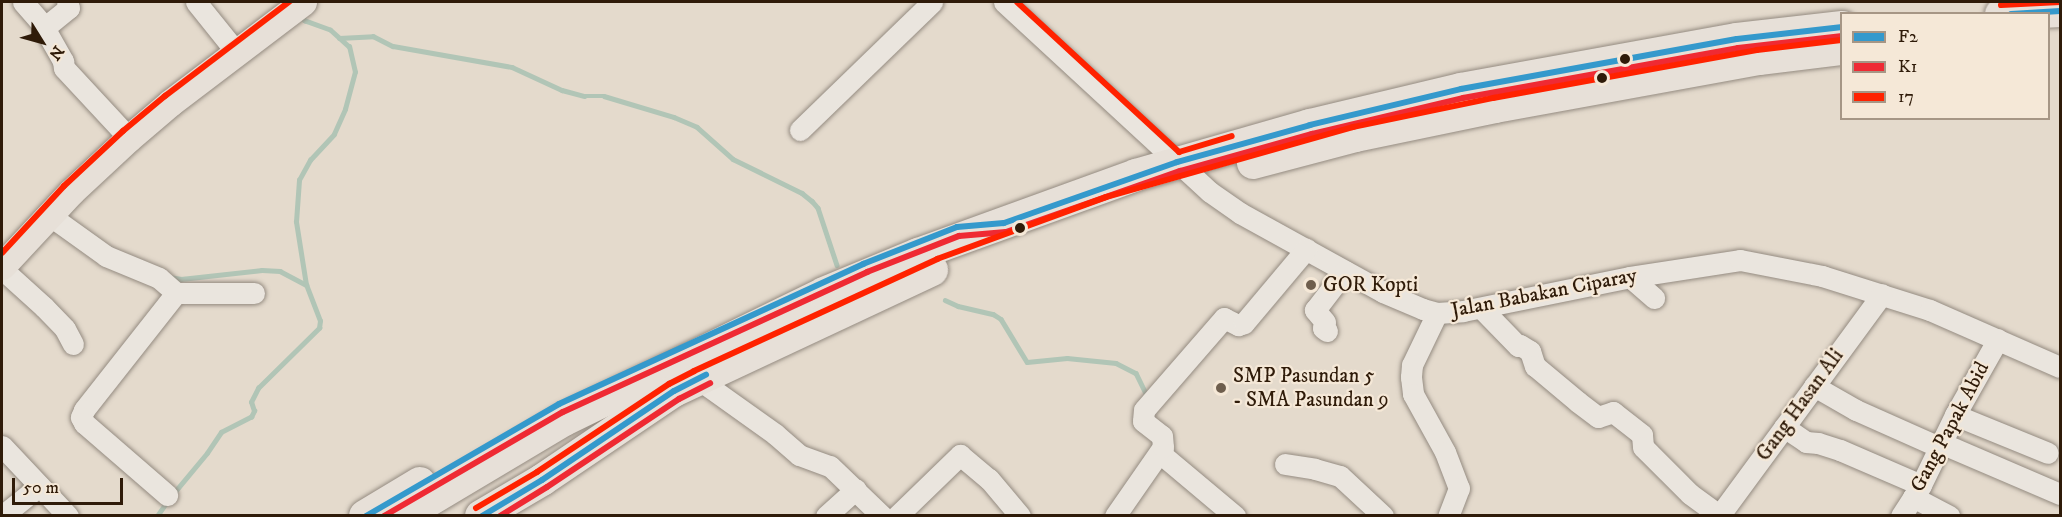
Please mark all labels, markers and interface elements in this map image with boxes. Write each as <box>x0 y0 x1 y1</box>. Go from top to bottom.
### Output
north arrow <box>12 12 72 72</box>
legend <box>1840 12 2050 120</box>
text: F2 <box>1898 26 1918 48</box>
text: N <box>44 42 68 64</box>
unlabelled marker <box>1619 53 1631 65</box>
text: K1 <box>1898 56 1917 78</box>
unlabelled marker <box>1596 72 1608 84</box>
text: 17 <box>1898 86 1914 108</box>
unlabelled marker <box>1014 222 1026 234</box>
street label: Jalan Babakan Ciparay <box>1449 263 1639 323</box>
place label: GOR Kopti <box>1323 272 1418 298</box>
marker: GOR Kopti <box>1304 278 1318 292</box>
street label: Gang Hasan Ali <box>1751 344 1849 466</box>
street label: Gang Papak Abid <box>1905 358 1995 496</box>
place label: SMP Pasundan 5 - SMA Pasundan 9 <box>1233 363 1389 413</box>
marker: SMP Pasundan 5 - SMA Pasundan 9 <box>1214 381 1228 395</box>
scale bar <box>15 466 126 504</box>
text: 50 m <box>23 477 59 499</box>

